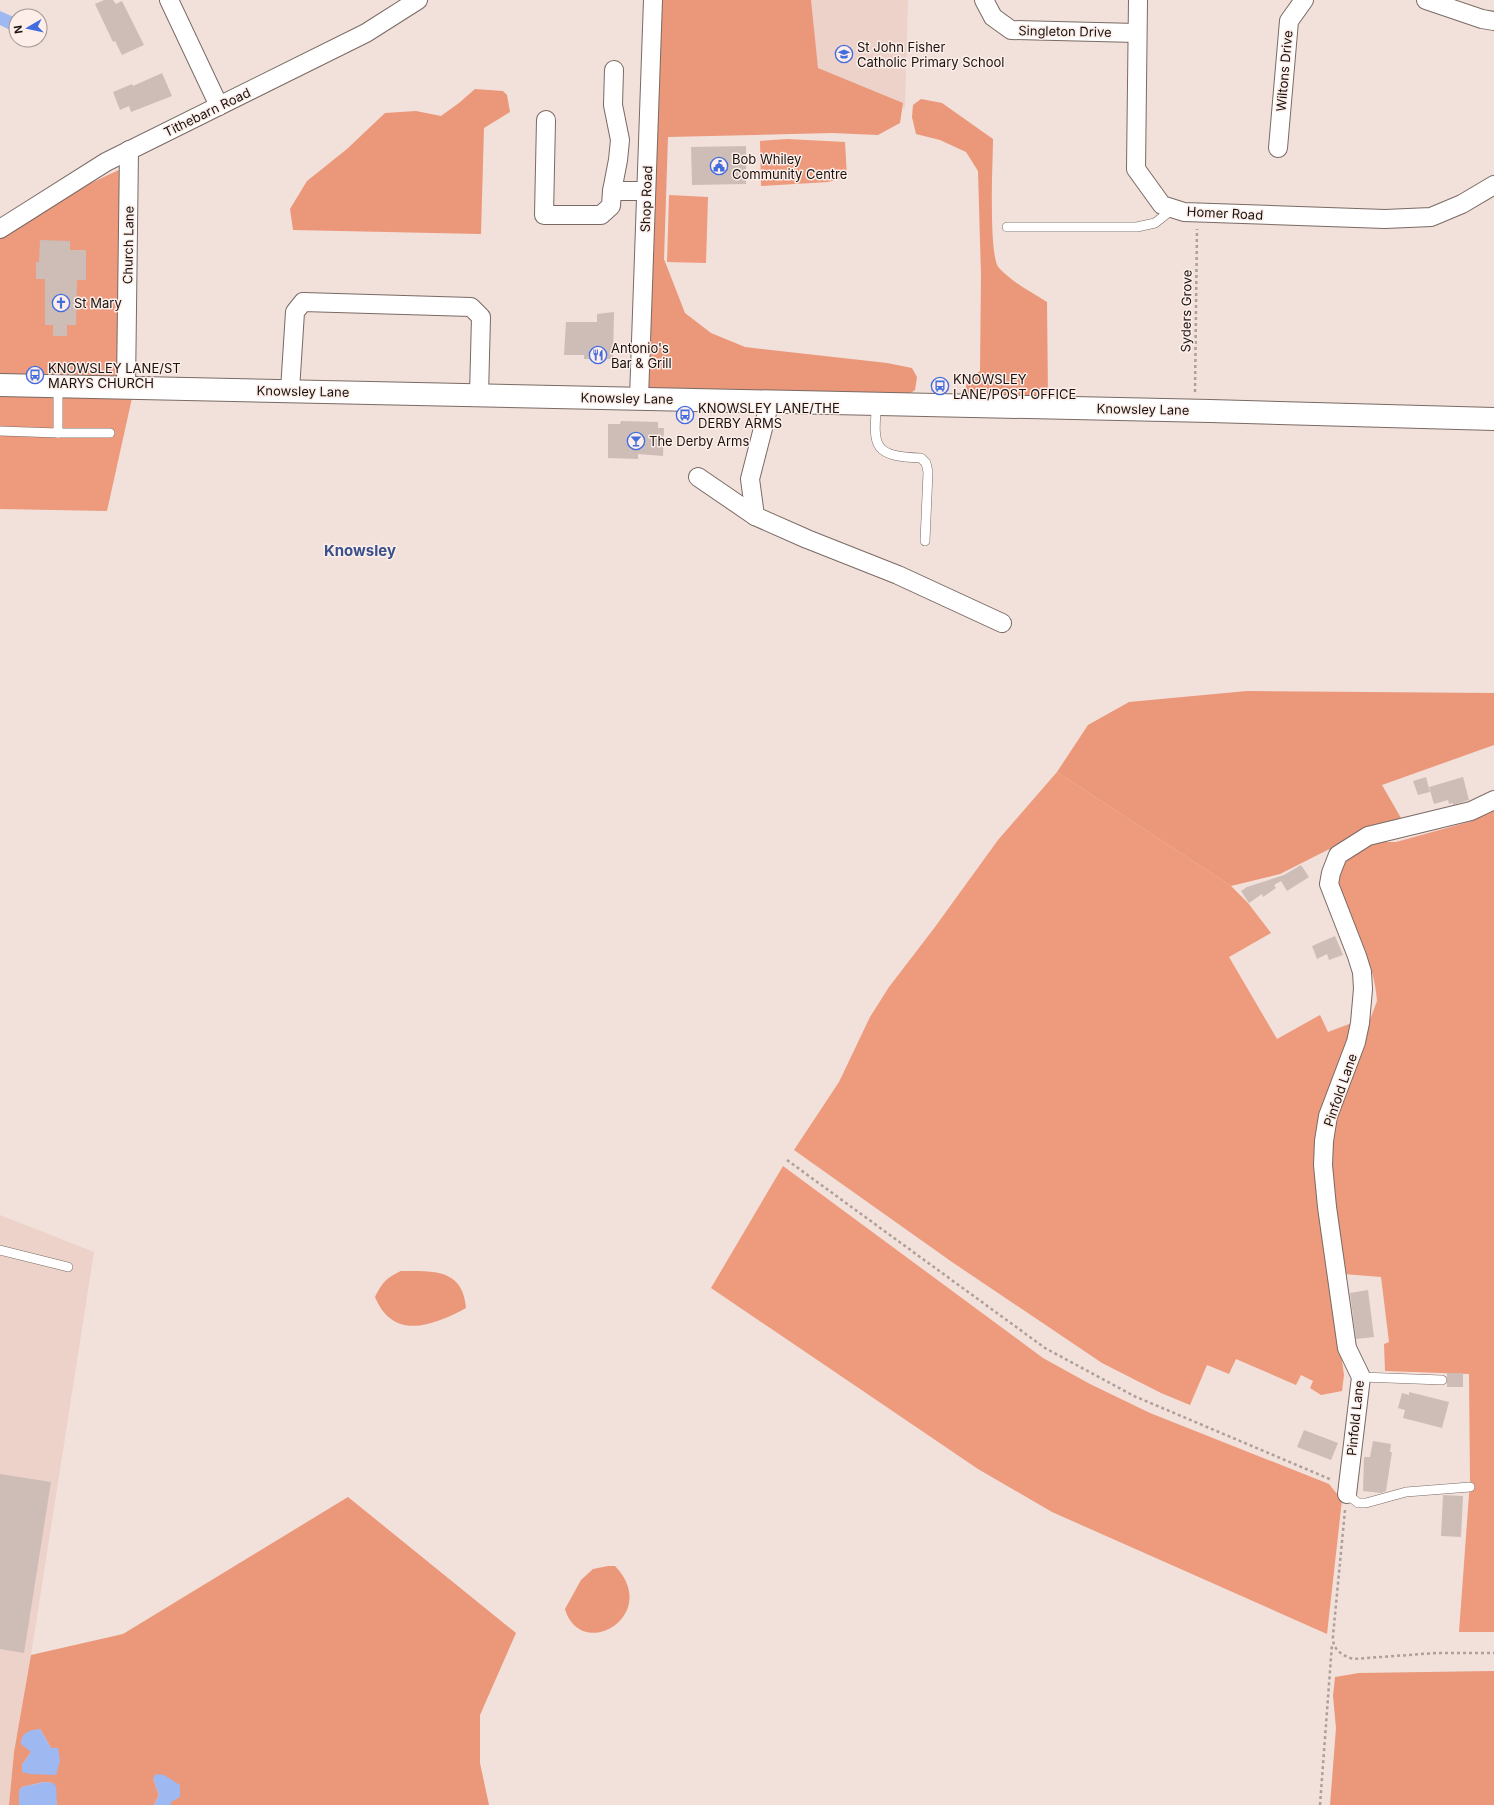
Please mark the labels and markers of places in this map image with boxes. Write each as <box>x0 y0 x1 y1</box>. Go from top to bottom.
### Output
place label: St John Fisher Catholic Primary School <box>857 39 1004 70</box>
school or university icon: St John Fisher Catholic Primary School <box>834 44 854 64</box>
place label: Bob Whiley Community Centre <box>732 151 847 182</box>
public building icon: Bob Whiley Community Centre <box>709 156 729 176</box>
church icon: St Mary <box>51 293 71 313</box>
place label: St Mary <box>74 295 122 311</box>
place label: Antonio's Bar & Grill <box>611 340 672 371</box>
restaurant icon: Antonio's Bar & Grill <box>588 345 608 365</box>
place label: KNOWSLEY LANE/ST MARYS CHURCH <box>48 360 181 391</box>
bus stop icon: KNOWSLEY LANE/ST MARYS CHURCH <box>25 365 45 385</box>
place label: KNOWSLEY LANE/POST OFFICE <box>953 371 1076 402</box>
bus stop icon: KNOWSLEY LANE/POST OFFICE <box>930 376 950 396</box>
place label: KNOWSLEY LANE/THE DERBY ARMS <box>698 400 840 431</box>
bus stop icon: KNOWSLEY LANE/THE DERBY ARMS <box>675 405 695 425</box>
bar icon: The Derby Arms <box>626 431 646 451</box>
place label: The Derby Arms <box>649 433 749 449</box>

